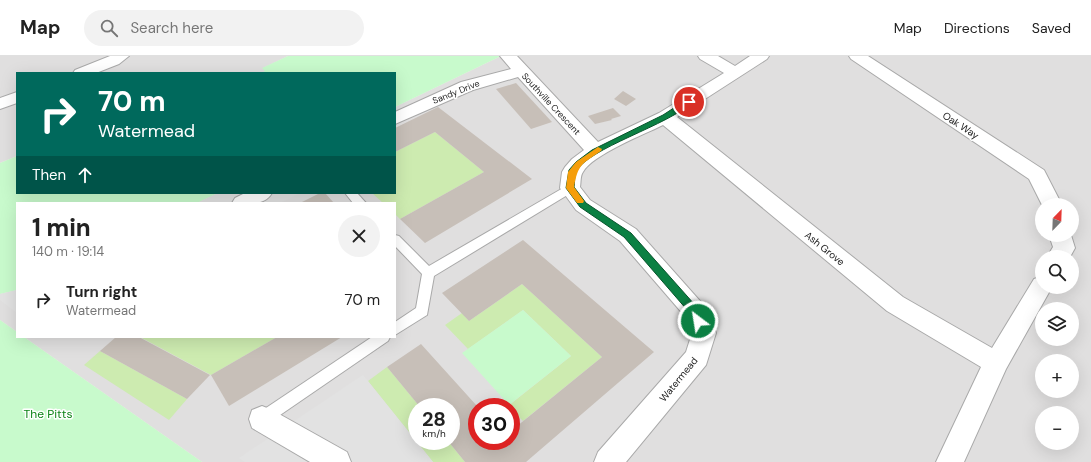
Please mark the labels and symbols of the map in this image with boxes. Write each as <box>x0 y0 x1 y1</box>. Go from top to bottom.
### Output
street label: Southville Crescent <box>519 70 583 138</box>
street label: Sandy Drive <box>431 77 481 107</box>
pin <box>672 85 706 119</box>
street label: Oak Way <box>940 109 982 142</box>
north arrow <box>1035 198 1079 242</box>
street label: Ash Grove <box>802 228 847 269</box>
position arrow <box>677 300 719 342</box>
street label: Watermead <box>656 354 700 404</box>
speed limit sign: 30 <box>468 398 520 450</box>
park label: The Pitts <box>24 406 72 422</box>

